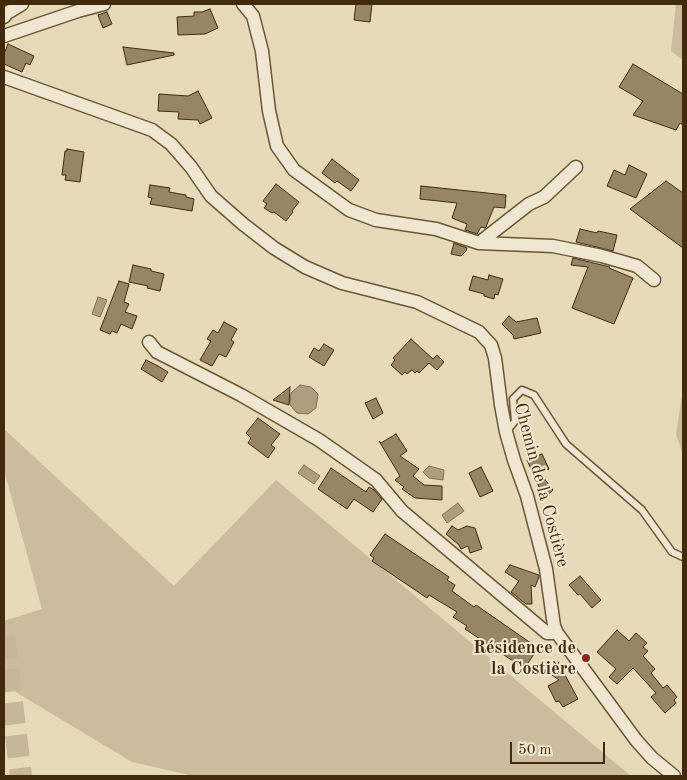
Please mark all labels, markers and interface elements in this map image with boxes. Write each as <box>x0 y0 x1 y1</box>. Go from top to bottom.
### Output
street label: Chemin de la Costière <box>509 400 573 570</box>
place label: Résidence de la Costière <box>473 637 576 680</box>
marker: Résidence de la Costière <box>580 652 592 664</box>
scale bar <box>512 732 607 764</box>
text: 50 m <box>518 743 552 758</box>

